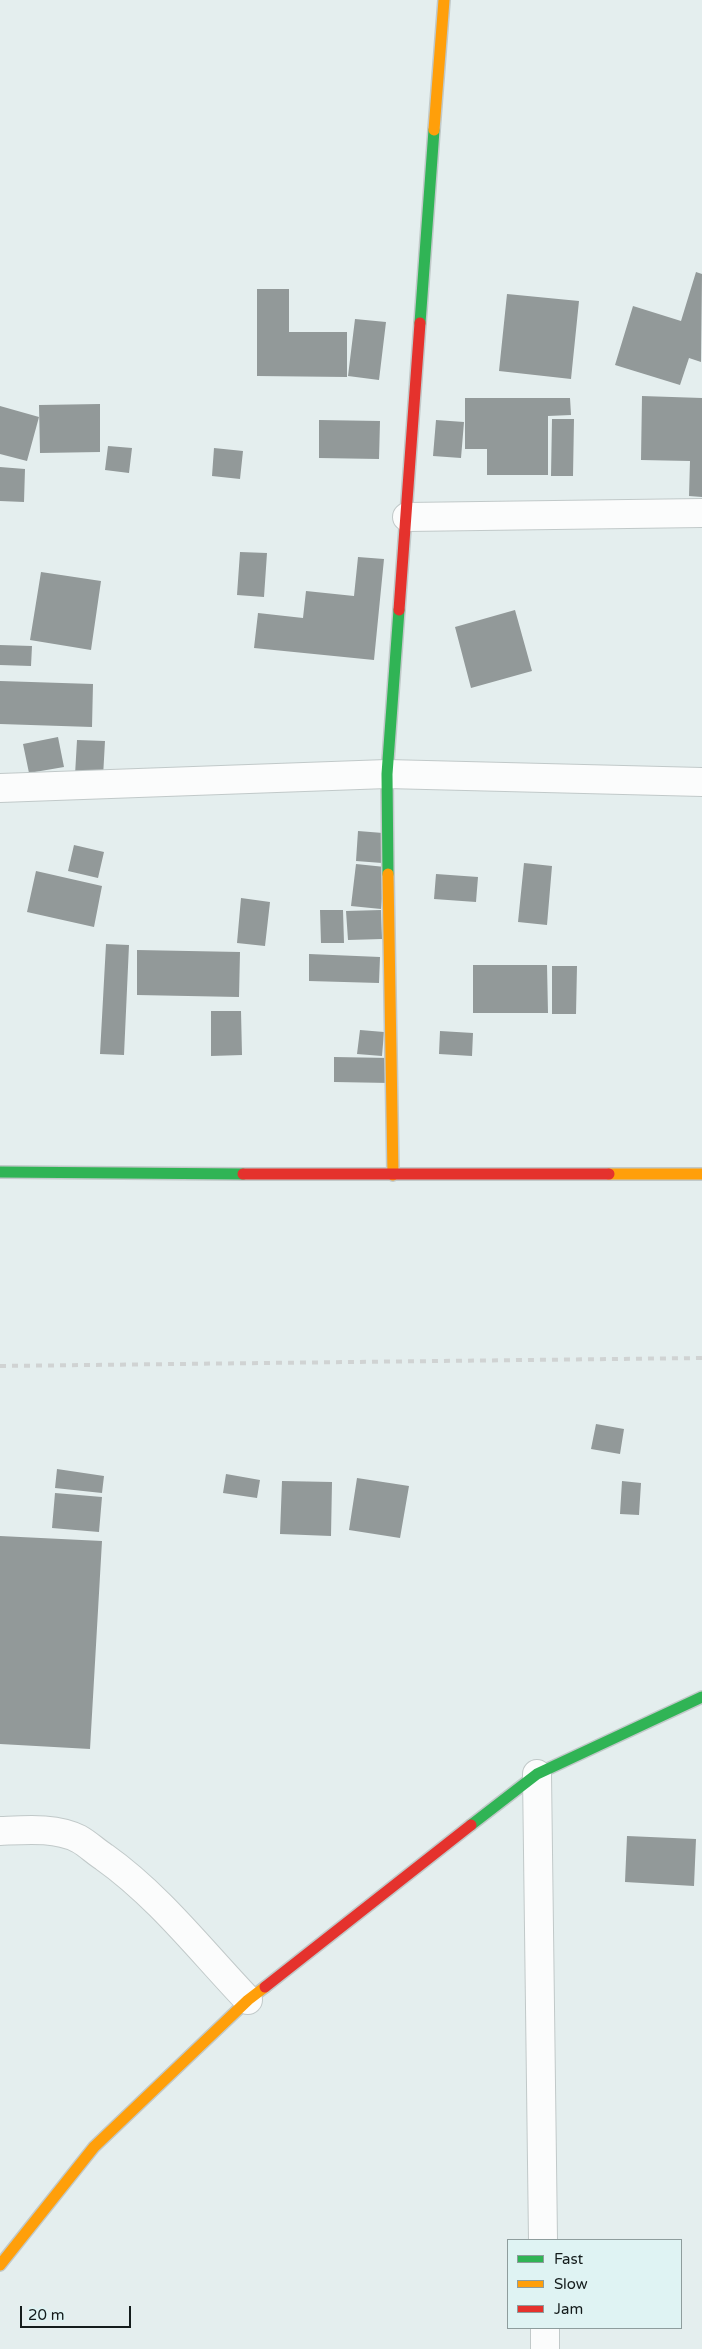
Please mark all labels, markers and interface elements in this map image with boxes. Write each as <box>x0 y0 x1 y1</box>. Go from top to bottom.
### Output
legend <box>507 2239 682 2329</box>
text: Fast <box>554 2250 583 2268</box>
text: Slow <box>554 2275 588 2293</box>
scale bar <box>22 2296 134 2328</box>
text: Jam <box>554 2300 583 2318</box>
text: 20 m <box>28 2306 65 2324</box>

